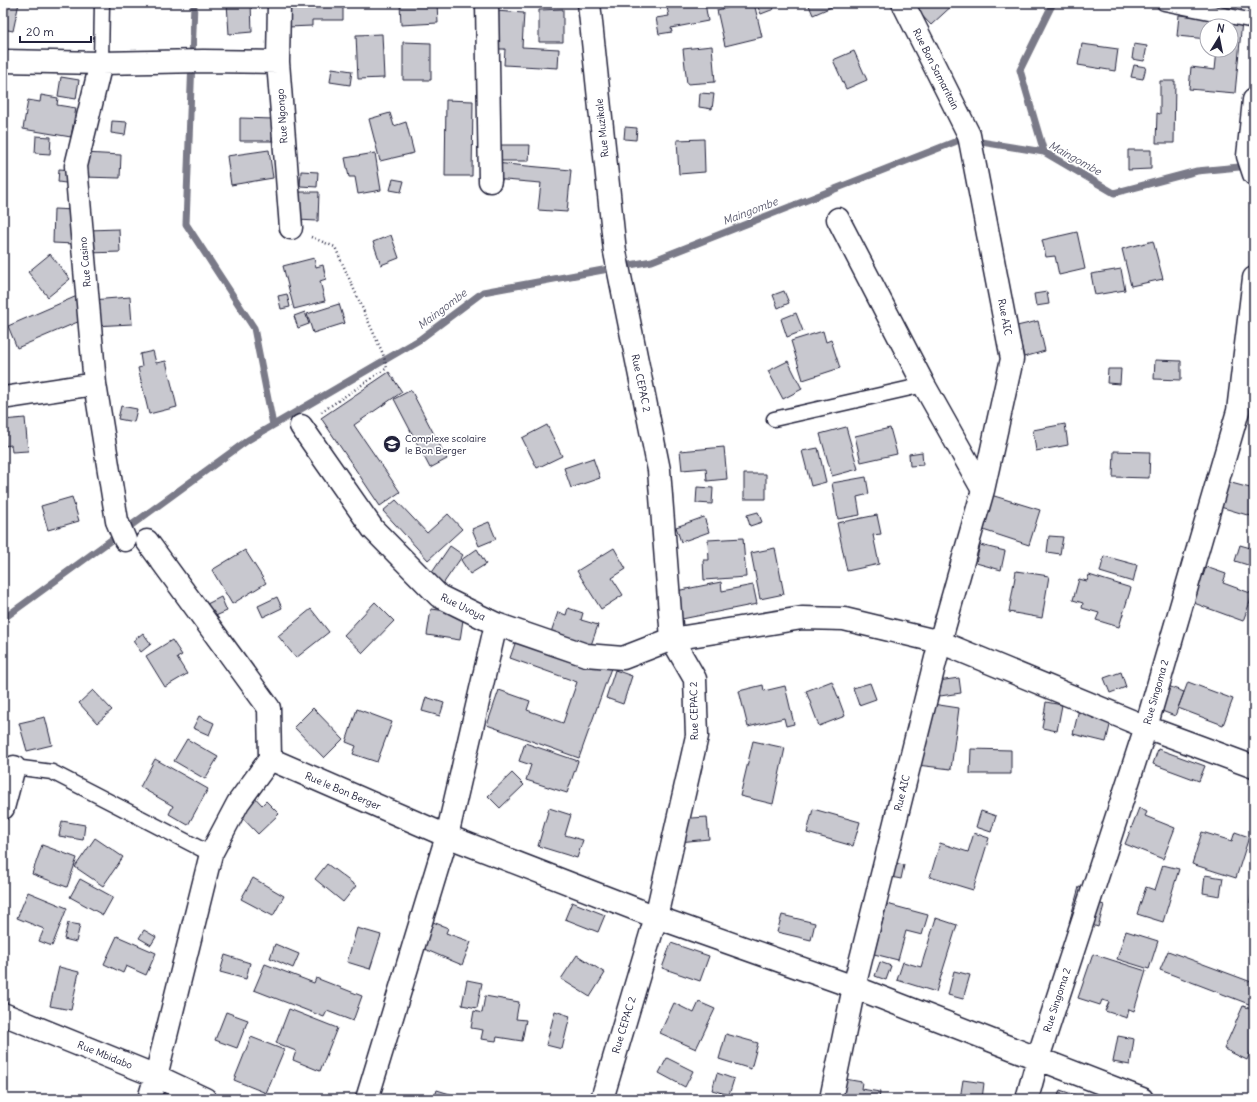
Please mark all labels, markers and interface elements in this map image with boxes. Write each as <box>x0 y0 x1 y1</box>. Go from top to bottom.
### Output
scale bar <box>20 18 91 44</box>
north arrow <box>1199 18 1239 58</box>
text: N <box>1216 21 1226 36</box>
text: 20 m <box>26 24 54 39</box>
street label: Rue Bon Samaritain <box>910 26 962 112</box>
street label: Rue Ngongo <box>274 88 290 144</box>
street label: Rue Muzikale <box>592 98 612 158</box>
water label: Maingombe <box>1046 138 1105 179</box>
water label: Maingombe <box>720 194 781 228</box>
street label: Rue Casino <box>76 236 94 288</box>
water label: Maingombe <box>415 285 470 332</box>
street label: Rue AIC <box>995 298 1015 337</box>
street label: Rue CEPAC 2 <box>629 353 654 414</box>
place label: Complexe scolaire le Bon Berger <box>405 432 486 457</box>
school or university icon: Complexe scolaire le Bon Berger <box>382 434 402 454</box>
street label: Rue Uvoya <box>438 591 488 624</box>
street label: Rue Singoma 2 <box>1141 658 1172 726</box>
street label: Rue CEPAC 2 <box>687 681 701 741</box>
street label: Rue le Bon Berger <box>303 769 383 813</box>
street label: Rue AIC <box>891 773 913 813</box>
street label: Rue Singoma 2 <box>1040 966 1074 1034</box>
street label: Rue CEPAC 2 <box>609 994 639 1055</box>
street label: Rue Mbidabo <box>75 1038 135 1072</box>

